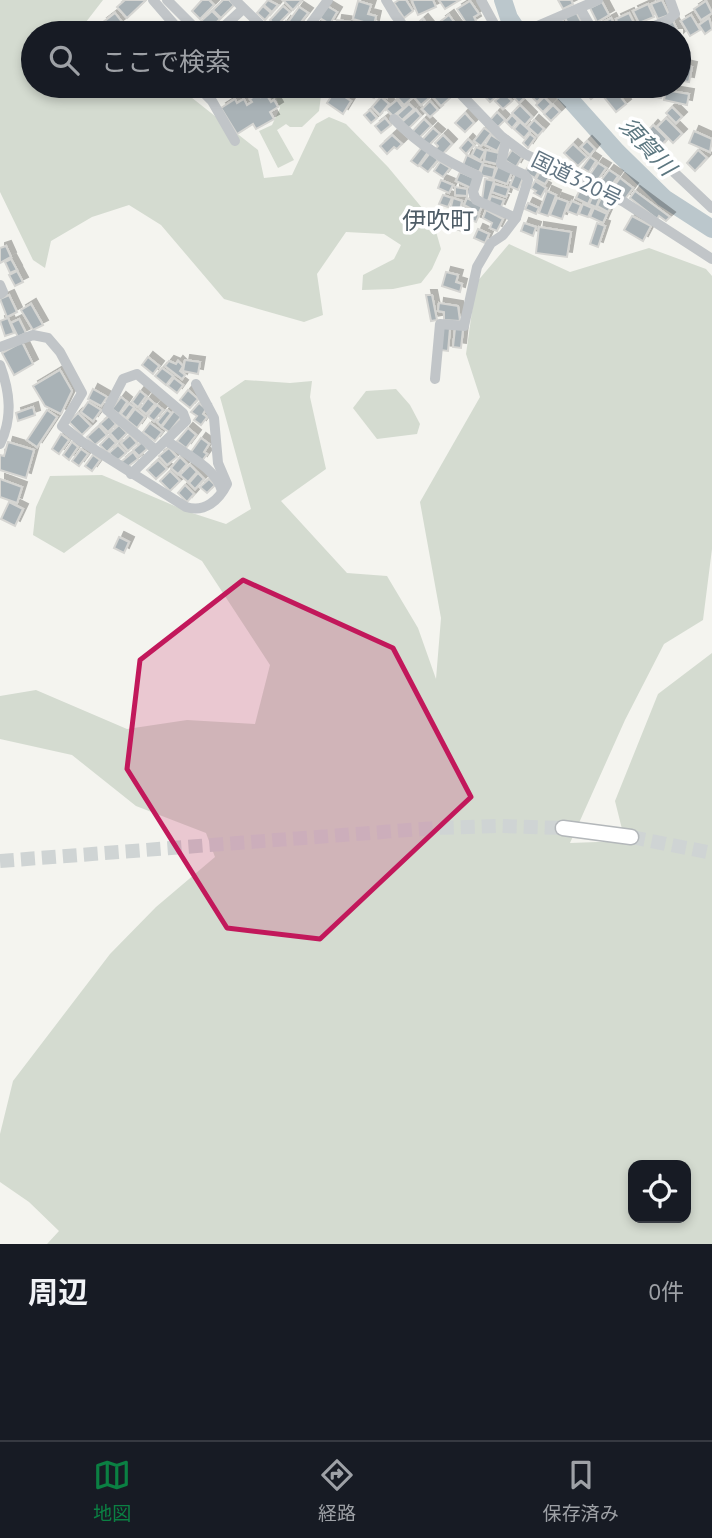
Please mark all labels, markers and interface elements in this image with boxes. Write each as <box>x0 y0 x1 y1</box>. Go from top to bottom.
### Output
search box <box>21 21 691 98</box>
icon: search <box>45 41 83 79</box>
text: ここで検索 <box>101 45 231 78</box>
water label: 須賀川 <box>614 111 684 183</box>
street label: 国道320号 <box>527 146 627 212</box>
district label: 伊吹町 <box>402 205 474 236</box>
map controls <box>628 1160 691 1223</box>
button: locate <box>628 1160 691 1223</box>
text: 周辺 <box>28 1272 88 1311</box>
text: 0件 <box>648 1277 684 1306</box>
tab: 地図 <box>93 1456 131 1525</box>
tab: 経路 <box>318 1456 356 1525</box>
tab: 保存済み <box>543 1456 619 1525</box>

